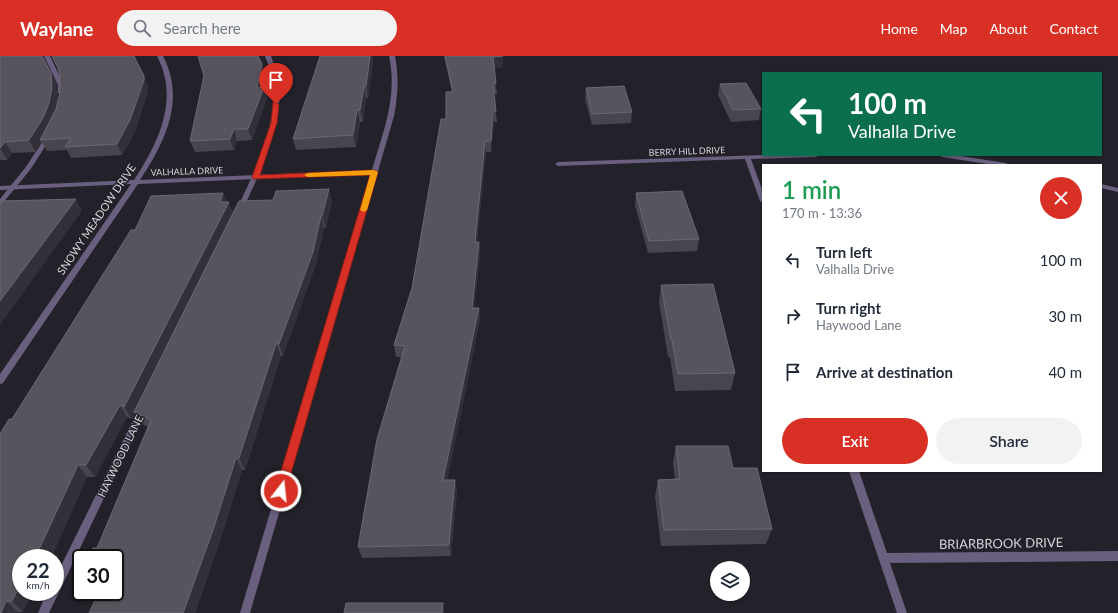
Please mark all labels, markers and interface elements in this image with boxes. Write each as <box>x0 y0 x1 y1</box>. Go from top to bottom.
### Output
search box <box>117 10 397 46</box>
text: Waylane <box>20 17 93 40</box>
icon: search <box>131 17 153 39</box>
text: Search here <box>163 19 241 37</box>
text: Home <box>880 20 918 37</box>
text: Map <box>940 20 967 37</box>
text: About <box>989 20 1027 37</box>
text: Contact <box>1049 20 1098 37</box>
pin <box>259 63 293 104</box>
icon: arrive <box>265 69 287 91</box>
text: 100 m <box>848 86 927 120</box>
icon: left <box>782 88 834 140</box>
text: Valhalla Drive <box>848 120 956 142</box>
street label: BERRY HILL DRIVE <box>649 144 725 158</box>
street label: SNOWY MEADOW DRIVE <box>54 161 138 277</box>
street label: VALHALLA DRIVE <box>150 164 224 178</box>
text: 1 min <box>782 175 841 204</box>
button: close <box>1040 177 1082 219</box>
text: 170 m · 13:36 <box>782 205 862 221</box>
text: Turn left <box>816 243 872 261</box>
icon: left <box>782 249 804 271</box>
text: 100 m <box>1040 251 1082 269</box>
text: Valhalla Drive <box>816 261 894 277</box>
text: Turn right <box>816 299 881 317</box>
icon: right <box>782 305 804 327</box>
text: 30 m <box>1048 307 1082 325</box>
text: Haywood Lane <box>816 317 901 333</box>
icon: arrive <box>782 361 804 383</box>
text: Arrive at destination <box>816 363 953 381</box>
text: 40 m <box>1048 363 1082 381</box>
street label: HAYWOOD LANE <box>94 413 146 499</box>
button: Exit <box>782 418 928 464</box>
button: Share <box>936 418 1082 464</box>
position arrow <box>260 470 302 512</box>
street label: BRIARBROOK DRIVE <box>939 534 1063 552</box>
speed limit sign: 30 <box>72 549 124 601</box>
text: 22 <box>26 558 50 582</box>
map controls <box>710 561 750 601</box>
button: layers <box>710 561 750 601</box>
text: km/h <box>26 579 50 591</box>

